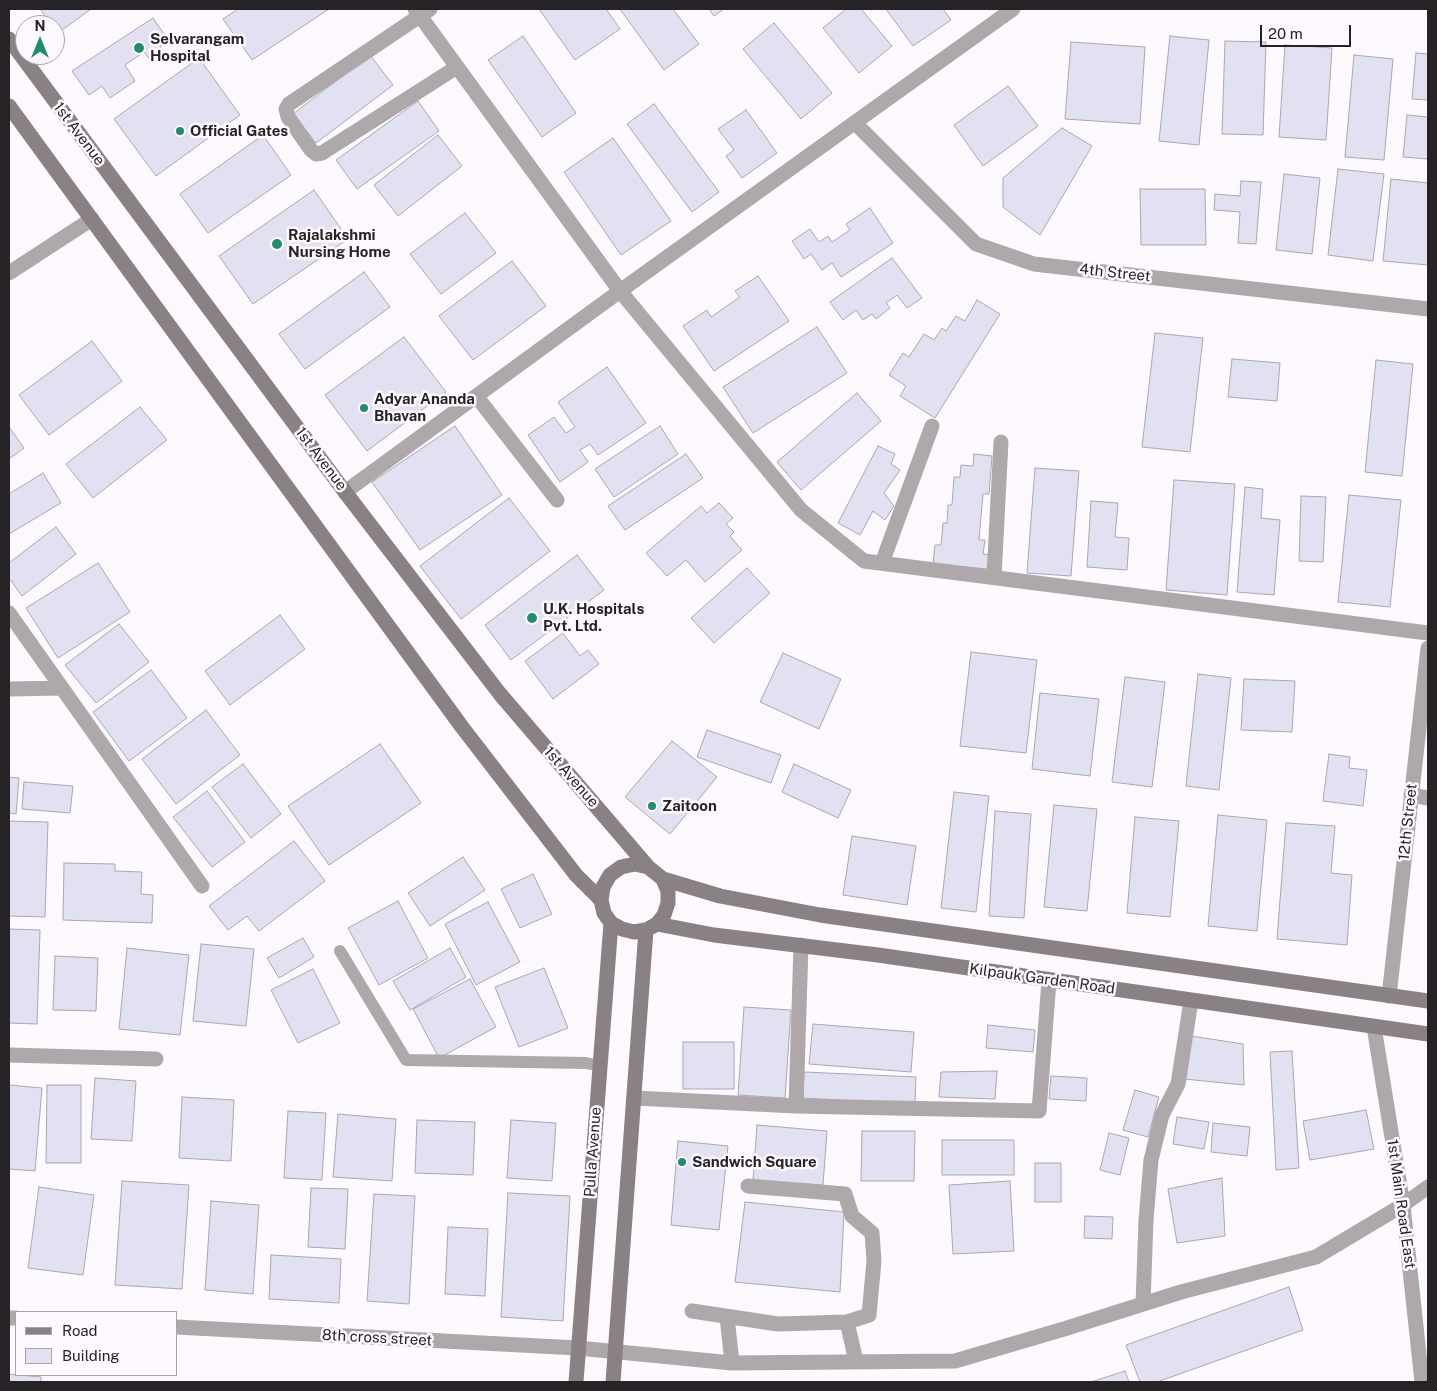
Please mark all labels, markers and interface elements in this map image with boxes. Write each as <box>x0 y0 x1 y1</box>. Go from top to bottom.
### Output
north arrow <box>15 15 65 65</box>
scale bar <box>1262 15 1353 47</box>
text: N <box>35 18 45 34</box>
text: 20 m <box>1268 25 1303 42</box>
place label: Selvarangam Hospital <box>150 30 244 65</box>
marker: Selvarangam Hospital <box>132 41 146 55</box>
street label: 1st Avenue <box>49 99 109 169</box>
place label: Official Gates <box>190 122 288 140</box>
marker: Official Gates <box>174 125 186 137</box>
place label: Rajalakshmi Nursing Home <box>288 226 391 261</box>
marker: Rajalakshmi Nursing Home <box>270 237 284 251</box>
street label: 4th Street <box>1079 260 1151 286</box>
place label: Adyar Ananda Bhavan <box>374 390 475 425</box>
marker: Adyar Ananda Bhavan <box>358 402 370 414</box>
street label: 1st Avenue <box>291 424 351 494</box>
place label: U.K. Hospitals Pvt. Ltd. <box>543 600 644 635</box>
marker: U.K. Hospitals Pvt. Ltd. <box>525 611 539 625</box>
street label: 1st Avenue <box>540 743 602 811</box>
street label: 12th Street <box>1395 783 1421 861</box>
place label: Zaitoon <box>662 797 717 815</box>
marker: Zaitoon <box>646 800 658 812</box>
street label: Kilpauk Garden Road <box>968 960 1116 998</box>
street label: Pulla Avenue <box>581 1106 605 1198</box>
street label: 1st Main Road East <box>1383 1138 1419 1270</box>
place label: Sandwich Square <box>692 1153 817 1171</box>
marker: Sandwich Square <box>676 1156 688 1168</box>
legend <box>15 1311 178 1376</box>
text: Road <box>62 1322 98 1339</box>
street label: 8th cross street <box>321 1326 433 1350</box>
text: Building <box>62 1347 120 1364</box>

